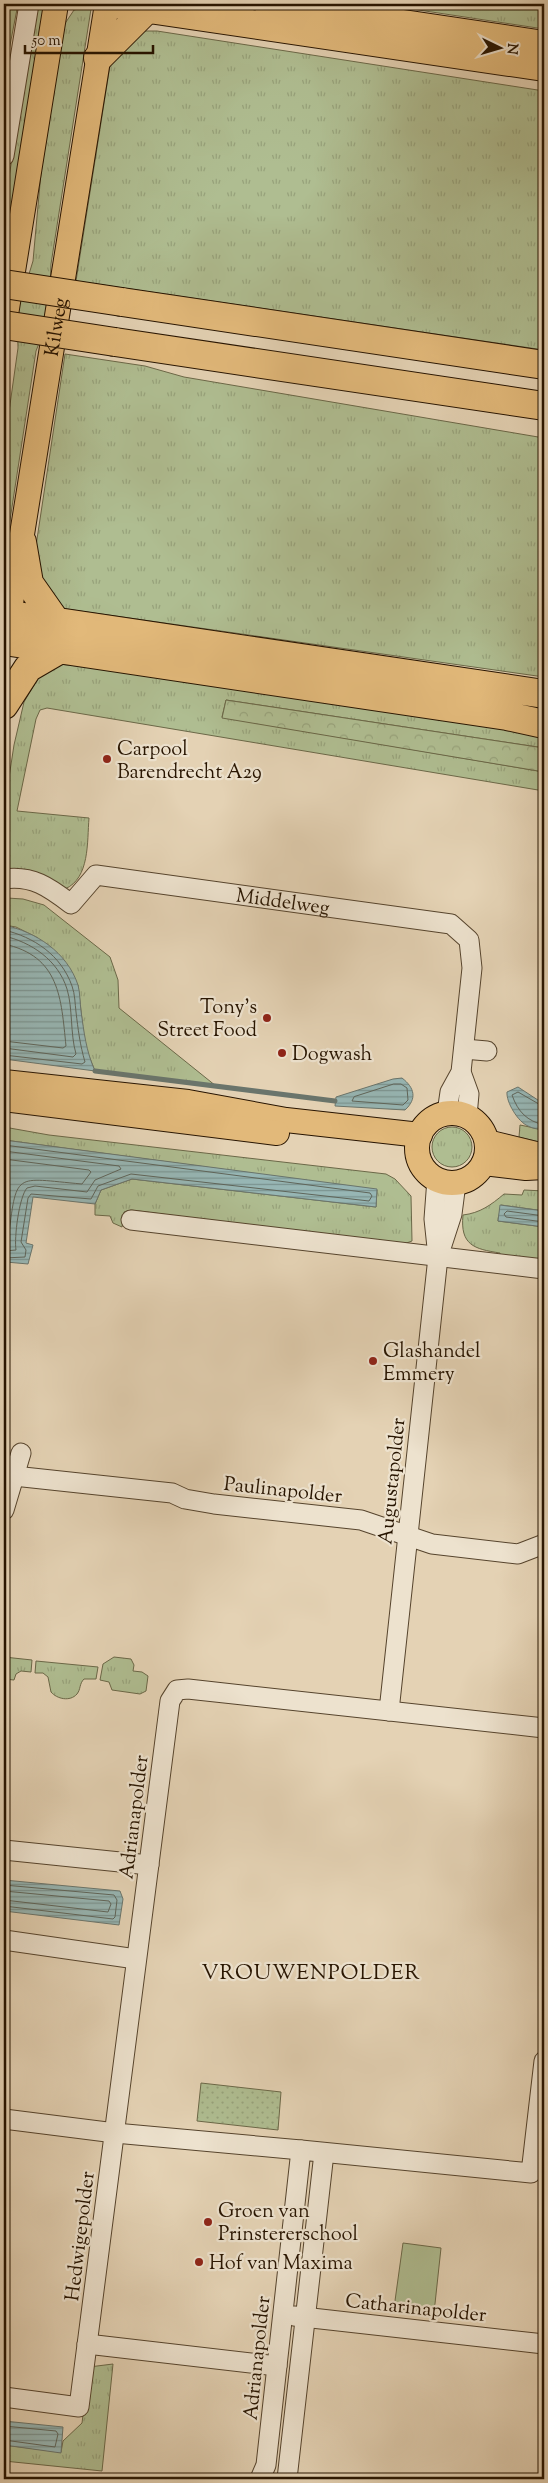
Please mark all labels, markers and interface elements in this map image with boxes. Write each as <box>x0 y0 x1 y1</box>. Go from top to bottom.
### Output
scale bar <box>25 22 152 54</box>
north arrow <box>476 22 526 72</box>
text: 50 m <box>31 31 61 52</box>
text: N <box>501 43 521 55</box>
street label: Kilweg <box>39 296 77 359</box>
place label: Carpool Barendrecht A29 <box>117 736 262 788</box>
marker: Carpool Barendrecht A29 <box>101 753 113 765</box>
street label: Middelweg <box>234 882 332 924</box>
place label: Tony's Street Food <box>157 994 257 1046</box>
marker: Tony's Street Food <box>261 1012 273 1024</box>
place label: Dogwash <box>292 1041 373 1070</box>
marker: Dogwash <box>276 1047 288 1059</box>
place label: Glashandel Emmery <box>383 1338 481 1390</box>
marker: Glashandel Emmery <box>367 1355 379 1367</box>
street label: Augustapolder <box>372 1416 415 1546</box>
street label: Paulinapolder <box>222 1471 344 1512</box>
street label: Adrianapolder <box>113 1753 158 1881</box>
district label: VROUWENPOLDER <box>201 1959 421 1989</box>
street label: Hedwigepolder <box>59 2169 104 2303</box>
place label: Groen van Prinstererschool <box>218 2198 358 2250</box>
marker: Groen van Prinstererschool <box>202 2216 214 2228</box>
place label: Hof van Maxima <box>209 2250 353 2279</box>
marker: Hof van Maxima <box>193 2256 205 2268</box>
street label: Catharinapolder <box>344 2288 488 2331</box>
street label: Adrianapolder <box>238 2294 279 2422</box>

